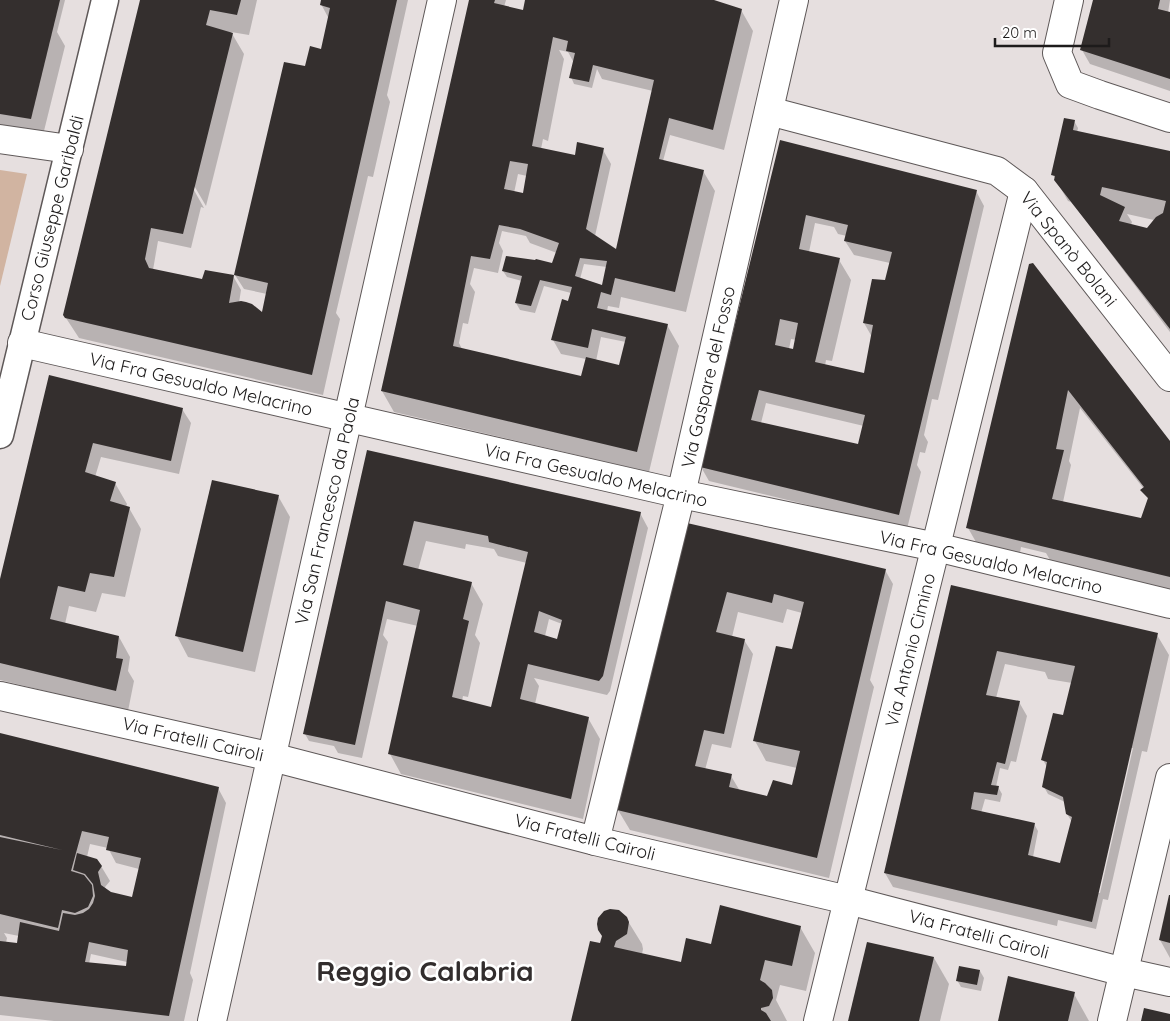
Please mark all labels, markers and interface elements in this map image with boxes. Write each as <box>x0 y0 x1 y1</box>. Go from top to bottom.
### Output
scale bar <box>995 15 1109 47</box>
text: 20 m <box>1002 23 1037 42</box>
street label: Corso Giuseppe Garibaldi <box>15 113 89 323</box>
street label: Via Spanò Bolani <box>1015 187 1123 311</box>
street label: Via Gaspare del Fosso <box>676 284 740 470</box>
street label: Via Fra Gesualdo Melacrino <box>87 347 315 421</box>
street label: Via San Francesco da Paola <box>290 395 364 627</box>
street label: Via Fra Gesualdo Melacrino <box>482 438 710 512</box>
street label: Via Fra Gesualdo Melacrino <box>877 525 1105 599</box>
street label: Via Antonio Cimino <box>880 571 940 729</box>
street label: Via Fratelli Cairoli <box>120 712 266 766</box>
street label: Via Fratelli Cairoli <box>512 808 658 866</box>
street label: Via Fratelli Cairoli <box>906 904 1052 964</box>
district label: Reggio Calabria <box>316 953 534 988</box>

